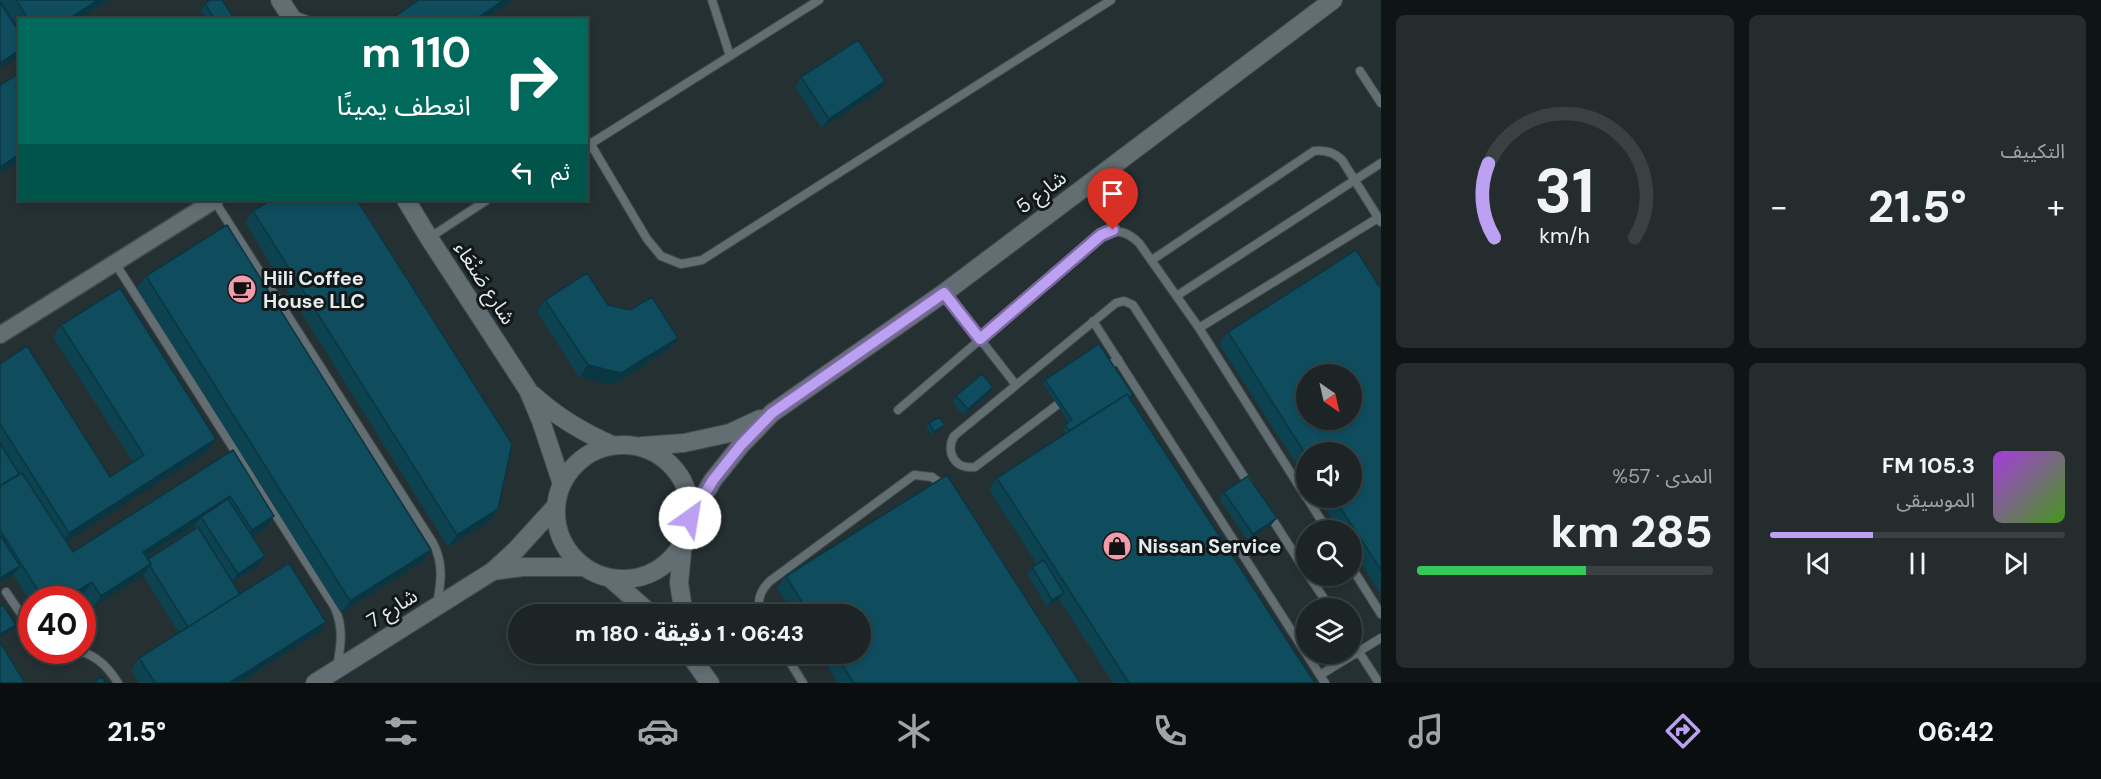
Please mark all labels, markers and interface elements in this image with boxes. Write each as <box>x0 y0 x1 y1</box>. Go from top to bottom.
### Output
text: 110 m <box>361 25 471 80</box>
icon: right <box>492 42 570 120</box>
text: انعطف يمينًا <box>336 88 471 123</box>
text: التكييف <box>2001 138 2065 164</box>
text: 31 <box>1535 150 1595 231</box>
icon: left <box>506 156 539 189</box>
text: ثم <box>551 158 570 187</box>
street label: شارع 5 <box>1011 165 1073 221</box>
pin <box>1087 168 1138 230</box>
icon: arrive <box>1096 177 1129 210</box>
text: 21.5° <box>1868 177 1967 236</box>
text: − <box>1770 185 1788 228</box>
text: + <box>2047 185 2065 228</box>
text: km/h <box>1539 223 1590 251</box>
street label: شارع صَنْعَاء <box>447 237 521 330</box>
place label: Hili Coffee House LLC <box>263 265 365 314</box>
cafe icon: Hili Coffee House LLC <box>226 273 258 305</box>
north arrow <box>1296 364 1362 430</box>
map controls <box>1296 364 1362 664</box>
button: sound <box>1296 442 1362 508</box>
text: 105.3 FM <box>1882 451 1975 480</box>
text: المدى · 57% <box>1612 463 1713 489</box>
position arrow <box>658 486 722 550</box>
text: الموسيقى <box>1896 487 1975 513</box>
text: 285 km <box>1551 502 1713 561</box>
button: search <box>1296 520 1362 586</box>
shop icon: Nissan Service <box>1101 530 1133 562</box>
place label: Nissan Service <box>1138 533 1281 559</box>
icon: previous <box>1802 547 1835 580</box>
icon: pause <box>1901 547 1934 580</box>
icon: next <box>1999 547 2032 580</box>
street label: شارع 7 <box>362 582 423 635</box>
speed limit sign: 40 <box>18 586 96 664</box>
button: layers <box>1296 598 1362 664</box>
text: 06:43 · 1 دقيقة · 180 m <box>575 619 804 648</box>
icon: filters <box>380 710 422 752</box>
icon: car <box>637 710 679 752</box>
icon: climate <box>893 710 935 752</box>
icon: phone <box>1149 710 1191 752</box>
icon: music <box>1405 710 1447 752</box>
icon: directions <box>1662 710 1704 752</box>
text: 21.5° <box>107 714 166 749</box>
text: 06:42 <box>1918 714 1994 749</box>

